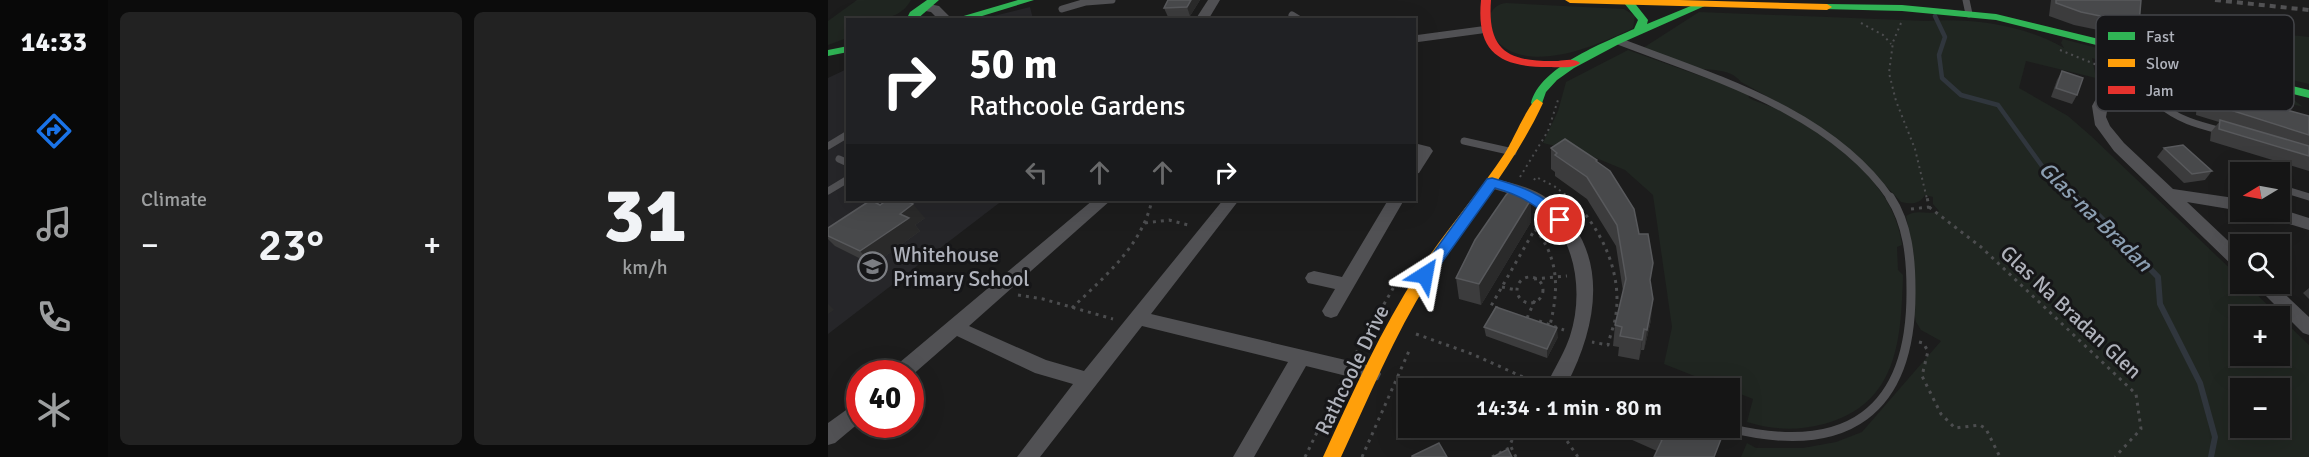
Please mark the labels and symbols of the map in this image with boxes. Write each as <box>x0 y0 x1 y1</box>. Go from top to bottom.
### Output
legend <box>2096 15 2294 111</box>
text: Fast <box>2146 27 2175 47</box>
text: Slow <box>2146 54 2180 74</box>
text: Jam <box>2146 81 2174 101</box>
water label: Glas-na-Bradan <box>2033 156 2159 278</box>
north arrow <box>2230 162 2290 222</box>
pin <box>1534 194 1585 245</box>
street label: Glas Na Bradan Glen <box>1995 240 2147 384</box>
place label: Whitehouse Primary School <box>893 242 1029 292</box>
position arrow <box>1393 243 1457 307</box>
school or university icon: Whitehouse Primary School <box>856 251 888 283</box>
street label: Rathcoole Drive <box>1309 301 1395 439</box>
speed limit sign: 40 <box>846 360 924 438</box>

